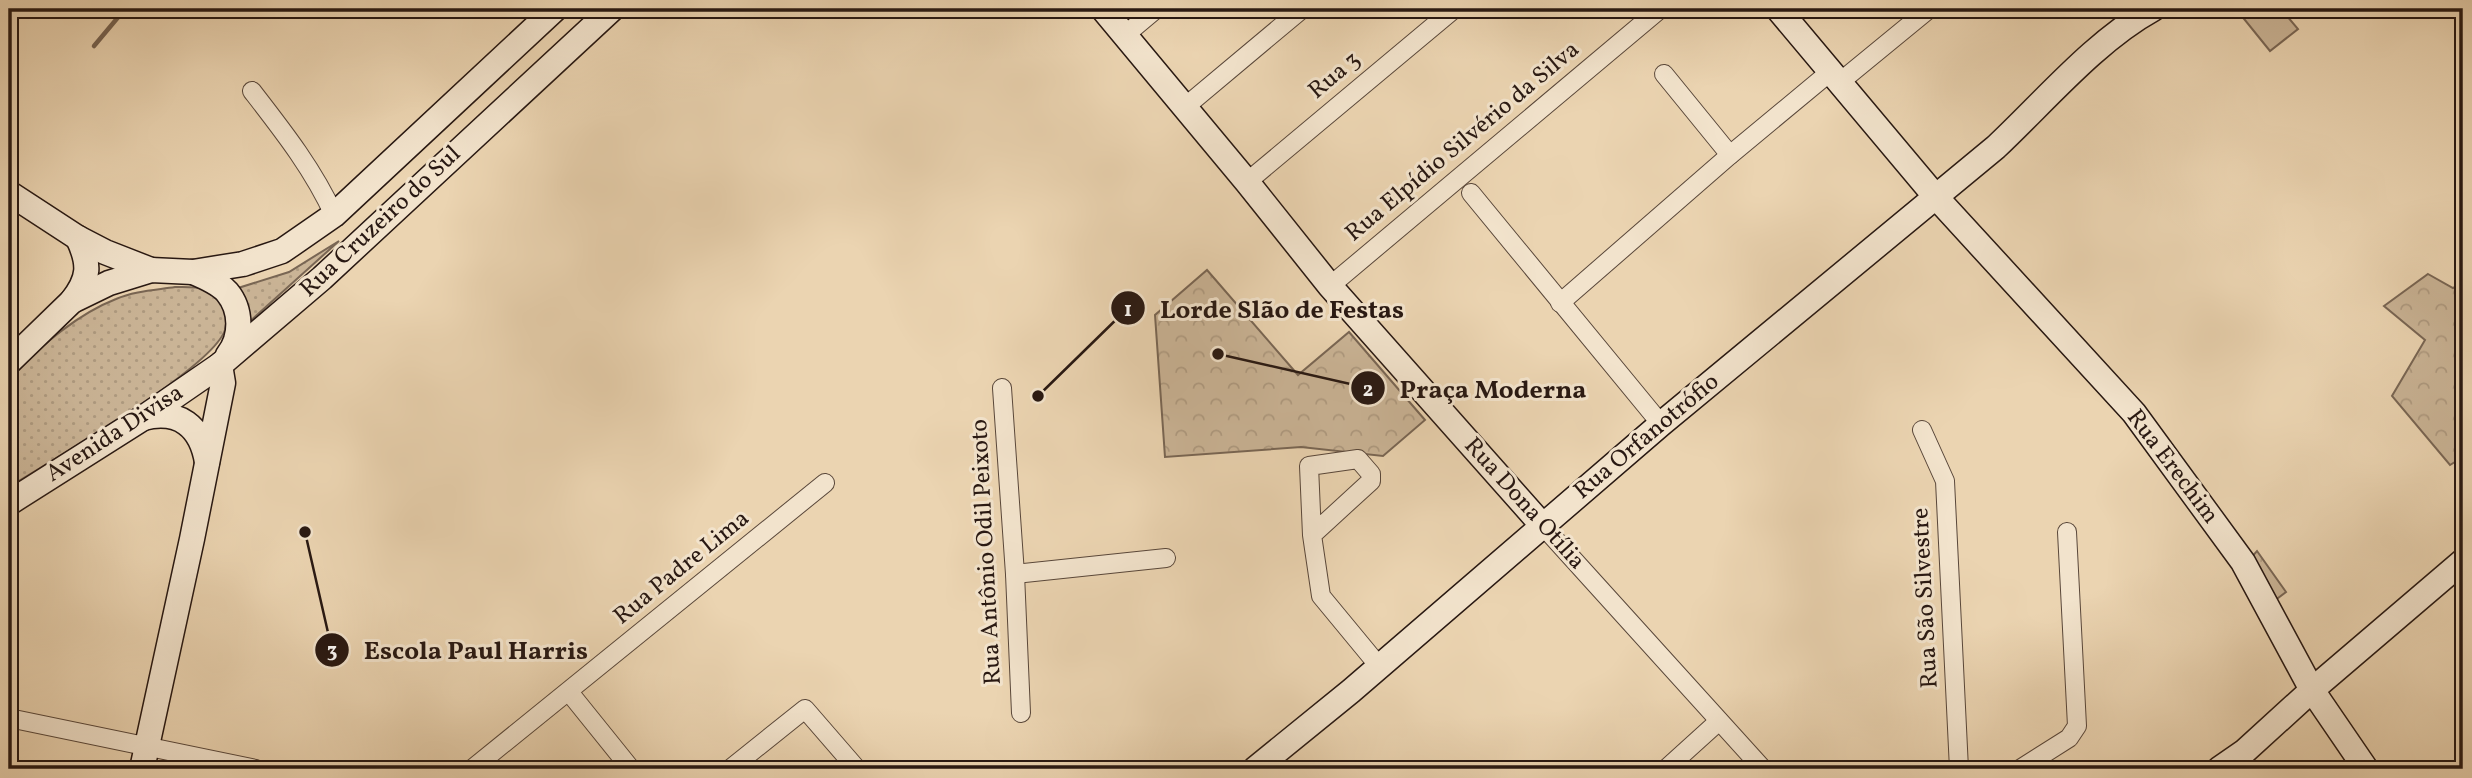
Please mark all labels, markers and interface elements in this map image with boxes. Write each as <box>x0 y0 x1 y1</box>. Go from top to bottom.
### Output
street label: Rua Elpídio Silvério da Silva <box>1339 34 1587 250</box>
street label: Rua 3 <box>1301 44 1369 108</box>
street label: Rua Cruzeiro do Sul <box>293 138 469 306</box>
callout: Lorde Slão de Festas <box>1111 285 1418 332</box>
text: Lorde Slão de Festas <box>1160 293 1404 329</box>
text: 1 <box>1124 296 1132 325</box>
callout: Praça Moderna <box>1350 365 1600 412</box>
street label: Rua Orfanotrófio <box>1567 366 1727 508</box>
text: Praça Moderna <box>1399 373 1587 409</box>
text: 2 <box>1363 376 1373 405</box>
street label: Avenida Divisa <box>39 377 191 491</box>
street label: Rua Erechim <box>2118 403 2226 531</box>
street label: Rua Antônio Odil Peixoto <box>963 418 1011 686</box>
street label: Rua Dona Otília <box>1455 430 1593 578</box>
street label: Rua Padre Lima <box>607 502 757 634</box>
street label: Rua São Silvestre <box>1904 507 1948 689</box>
callout: Escola Paul Harris <box>315 626 602 673</box>
text: Escola Paul Harris <box>364 634 588 670</box>
text: 3 <box>327 637 337 666</box>

